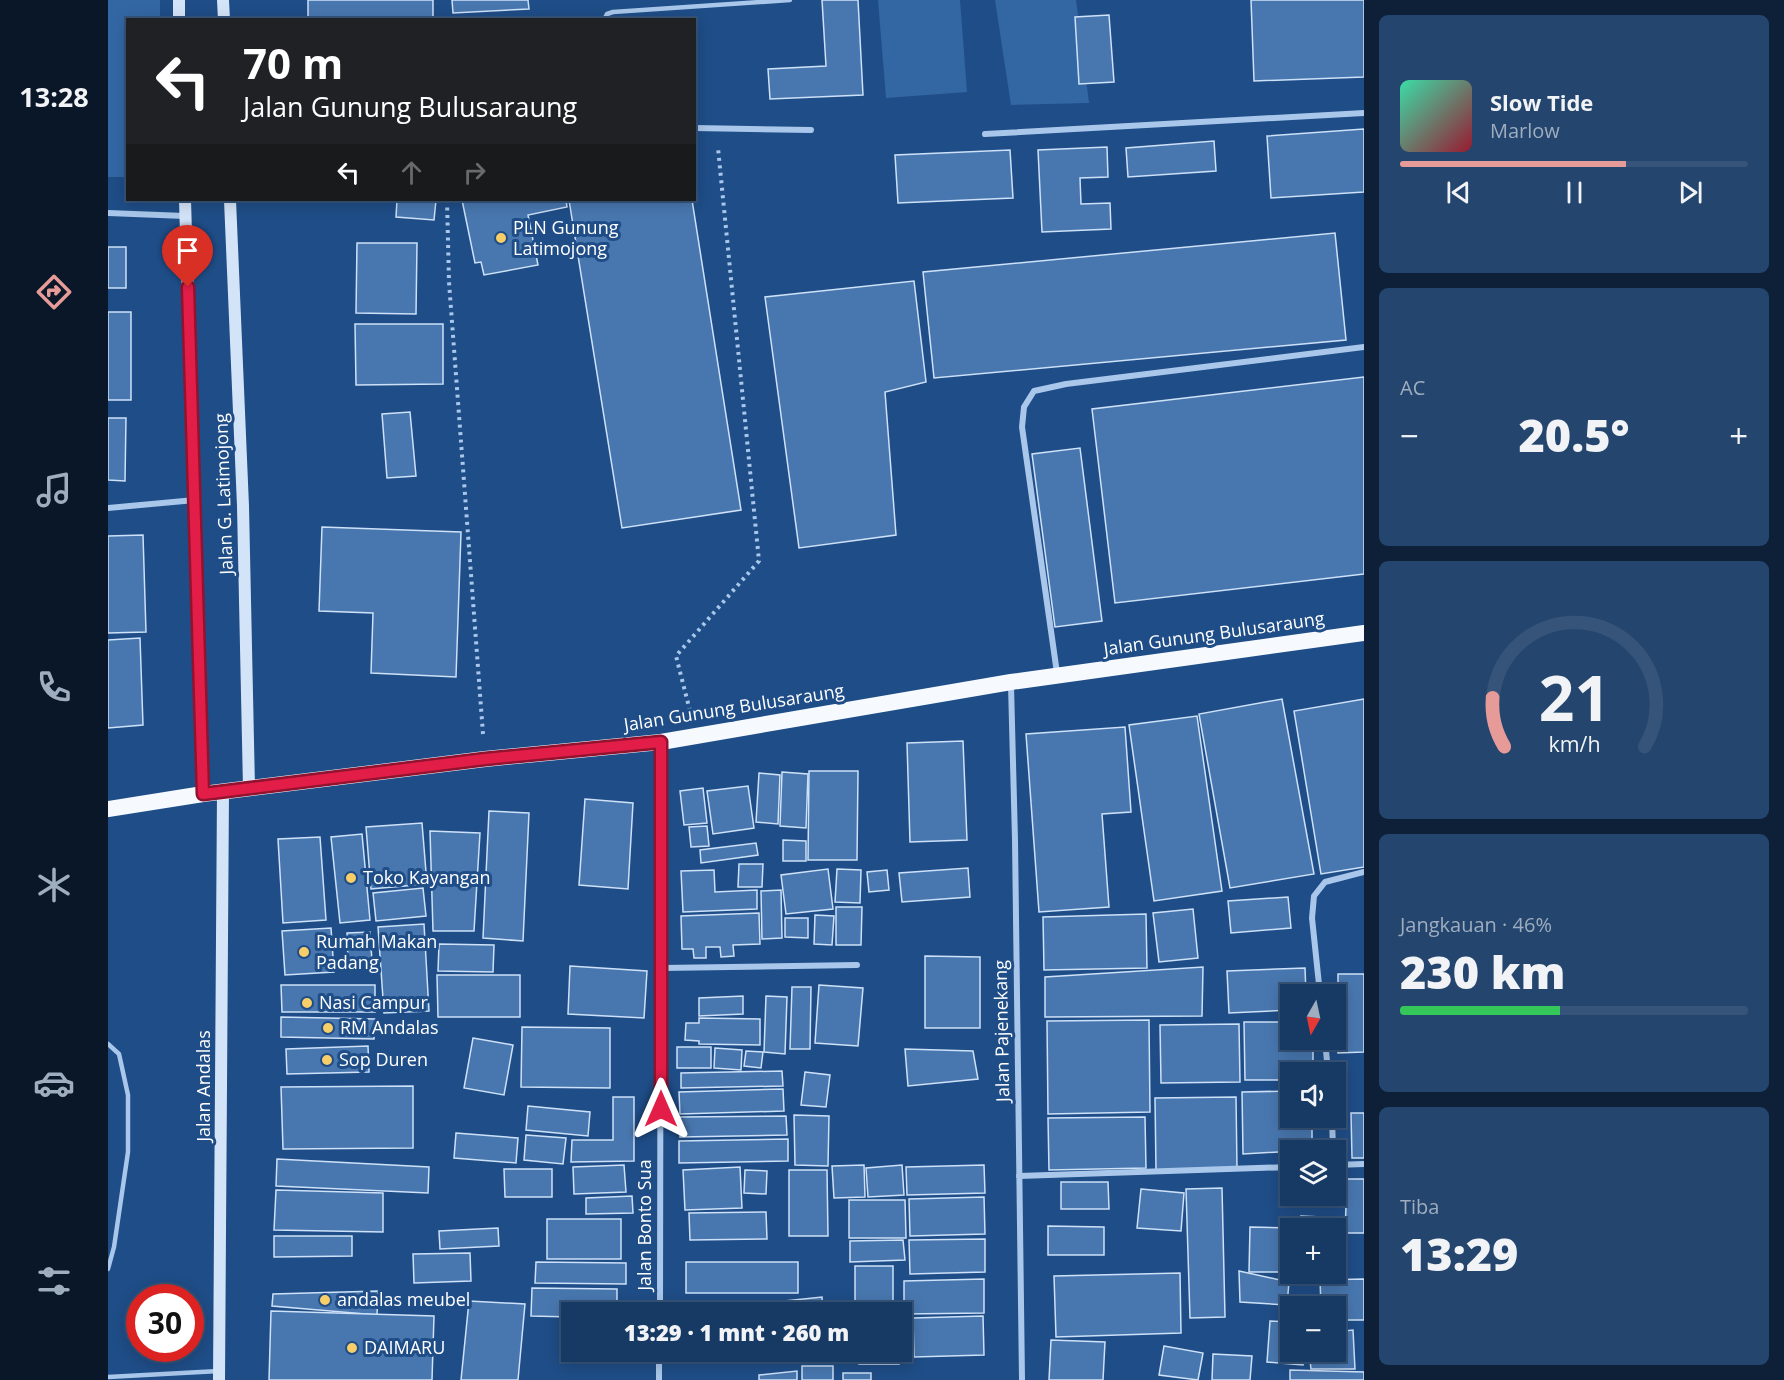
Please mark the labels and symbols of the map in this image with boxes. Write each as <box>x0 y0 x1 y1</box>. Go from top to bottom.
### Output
place label: PLN Gunung Latimojong <box>513 215 619 260</box>
pin <box>162 225 213 287</box>
marker: PLN Gunung Latimojong <box>494 231 508 245</box>
street label: Jalan G. Latimojong <box>208 413 238 577</box>
street label: Jalan Gunung Bulusaraung <box>1100 606 1326 661</box>
street label: Jalan Gunung Bulusaraung <box>620 678 846 737</box>
place label: Toko Kayangan <box>363 865 491 889</box>
marker: Toko Kayangan <box>344 871 358 885</box>
place label: Rumah Makan Padang <box>316 929 437 974</box>
marker: Rumah Makan Padang <box>297 945 311 959</box>
street label: Jalan Pajenekang <box>988 960 1014 1104</box>
north arrow <box>1280 984 1346 1050</box>
place label: Nasi Campur <box>319 990 428 1014</box>
marker: Nasi Campur <box>300 996 314 1010</box>
place label: RM Andalas <box>340 1015 439 1039</box>
marker: RM Andalas <box>321 1021 335 1035</box>
street label: Jalan Andalas <box>191 1030 215 1144</box>
place label: Sop Duren <box>339 1047 428 1071</box>
marker: Sop Duren <box>320 1053 334 1067</box>
position arrow <box>629 1077 693 1141</box>
street label: Jalan Bonto Sua <box>632 1159 656 1293</box>
speed limit sign: 30 <box>126 1284 204 1362</box>
place label: andalas meubel <box>337 1287 470 1311</box>
marker: andalas meubel <box>318 1293 332 1307</box>
place label: DAIMARU <box>364 1335 445 1359</box>
marker: DAIMARU <box>345 1341 359 1355</box>

